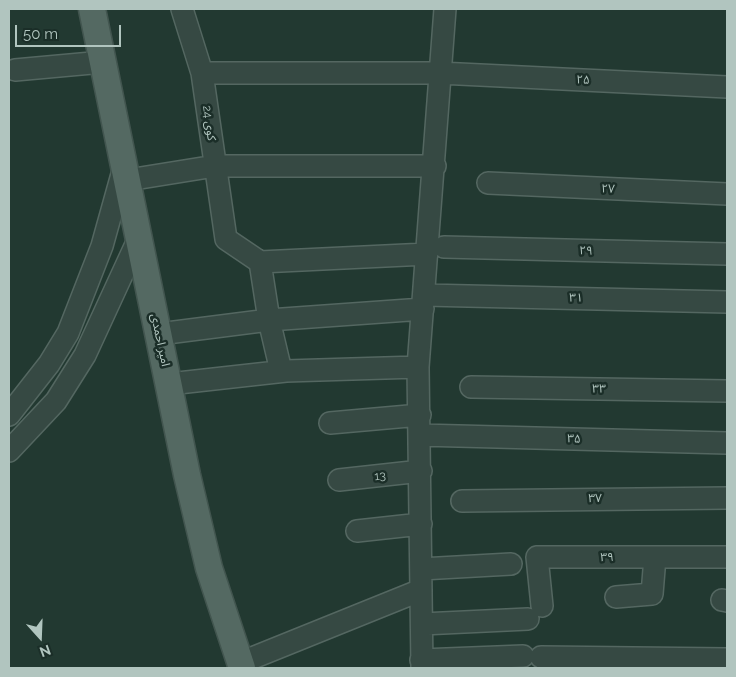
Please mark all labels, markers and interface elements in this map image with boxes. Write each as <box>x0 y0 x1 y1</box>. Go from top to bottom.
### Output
scale bar <box>18 15 124 47</box>
text: 50 m <box>23 25 58 43</box>
street label: ۲۵ <box>576 72 590 88</box>
street label: کوی 24 <box>199 104 219 142</box>
street label: ۲۷ <box>601 181 615 197</box>
street label: ۲۹ <box>579 244 593 258</box>
street label: ۳۱ <box>569 291 583 305</box>
street label: امیر احمدی <box>147 312 173 368</box>
street label: ۳۳ <box>592 382 606 396</box>
street label: ۳۵ <box>567 432 581 446</box>
street label: 13 <box>374 468 386 484</box>
street label: ۳۷ <box>588 491 602 505</box>
street label: ۳۹ <box>600 550 614 564</box>
north arrow <box>15 612 65 662</box>
text: N <box>37 642 53 660</box>

